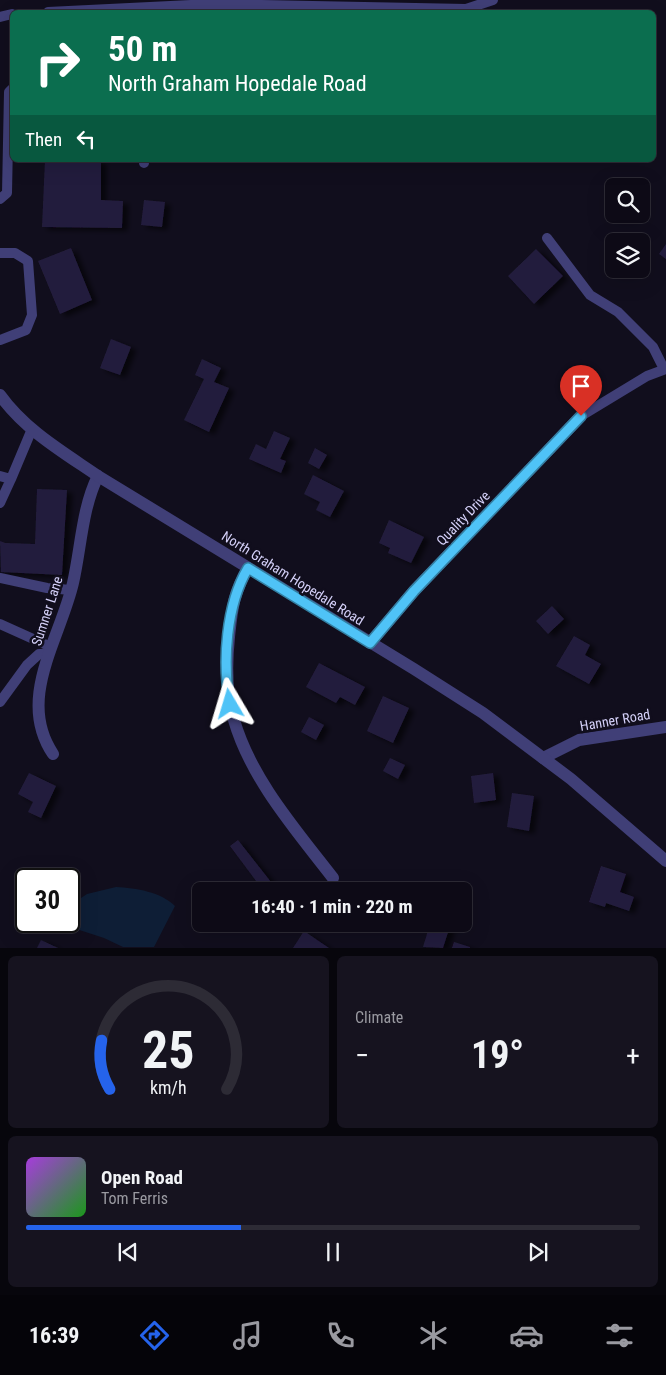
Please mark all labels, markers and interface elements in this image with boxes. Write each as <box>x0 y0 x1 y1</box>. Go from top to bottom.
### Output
text: 50 m <box>108 29 177 70</box>
icon: right <box>25 30 90 95</box>
text: North Graham Hopedale Road <box>108 71 367 96</box>
icon: left <box>72 125 100 153</box>
text: Then <box>25 128 62 151</box>
map controls <box>605 178 650 278</box>
button: search <box>605 178 650 223</box>
button: layers <box>605 233 650 278</box>
pin <box>560 365 602 416</box>
icon: arrive <box>567 372 595 400</box>
street label: Quality Drive <box>433 487 493 549</box>
street label: North Graham Hopedale Road <box>219 528 367 628</box>
street label: Sumner Lane <box>28 574 66 648</box>
position arrow <box>203 677 255 729</box>
street label: Hanner Road <box>579 706 651 734</box>
speed limit sign: 30 <box>15 868 80 933</box>
text: 16:40 · 1 min · 220 m <box>251 895 413 918</box>
text: Climate <box>355 1008 403 1027</box>
text: 25 <box>142 1020 195 1081</box>
text: 19° <box>471 1033 524 1077</box>
text: − <box>355 1039 369 1072</box>
text: + <box>626 1039 640 1072</box>
text: km/h <box>150 1077 187 1098</box>
text: Open Road <box>101 1166 183 1189</box>
text: Tom Ferris <box>101 1189 168 1208</box>
icon: previous <box>114 1238 142 1266</box>
icon: pause <box>319 1238 347 1266</box>
icon: next <box>524 1238 552 1266</box>
icon: directions <box>137 1318 172 1353</box>
icon: music <box>230 1318 265 1353</box>
icon: phone <box>323 1318 358 1353</box>
icon: climate <box>416 1318 451 1353</box>
icon: car <box>509 1318 544 1353</box>
icon: filters <box>602 1318 637 1353</box>
text: 16:39 <box>29 1323 79 1348</box>

